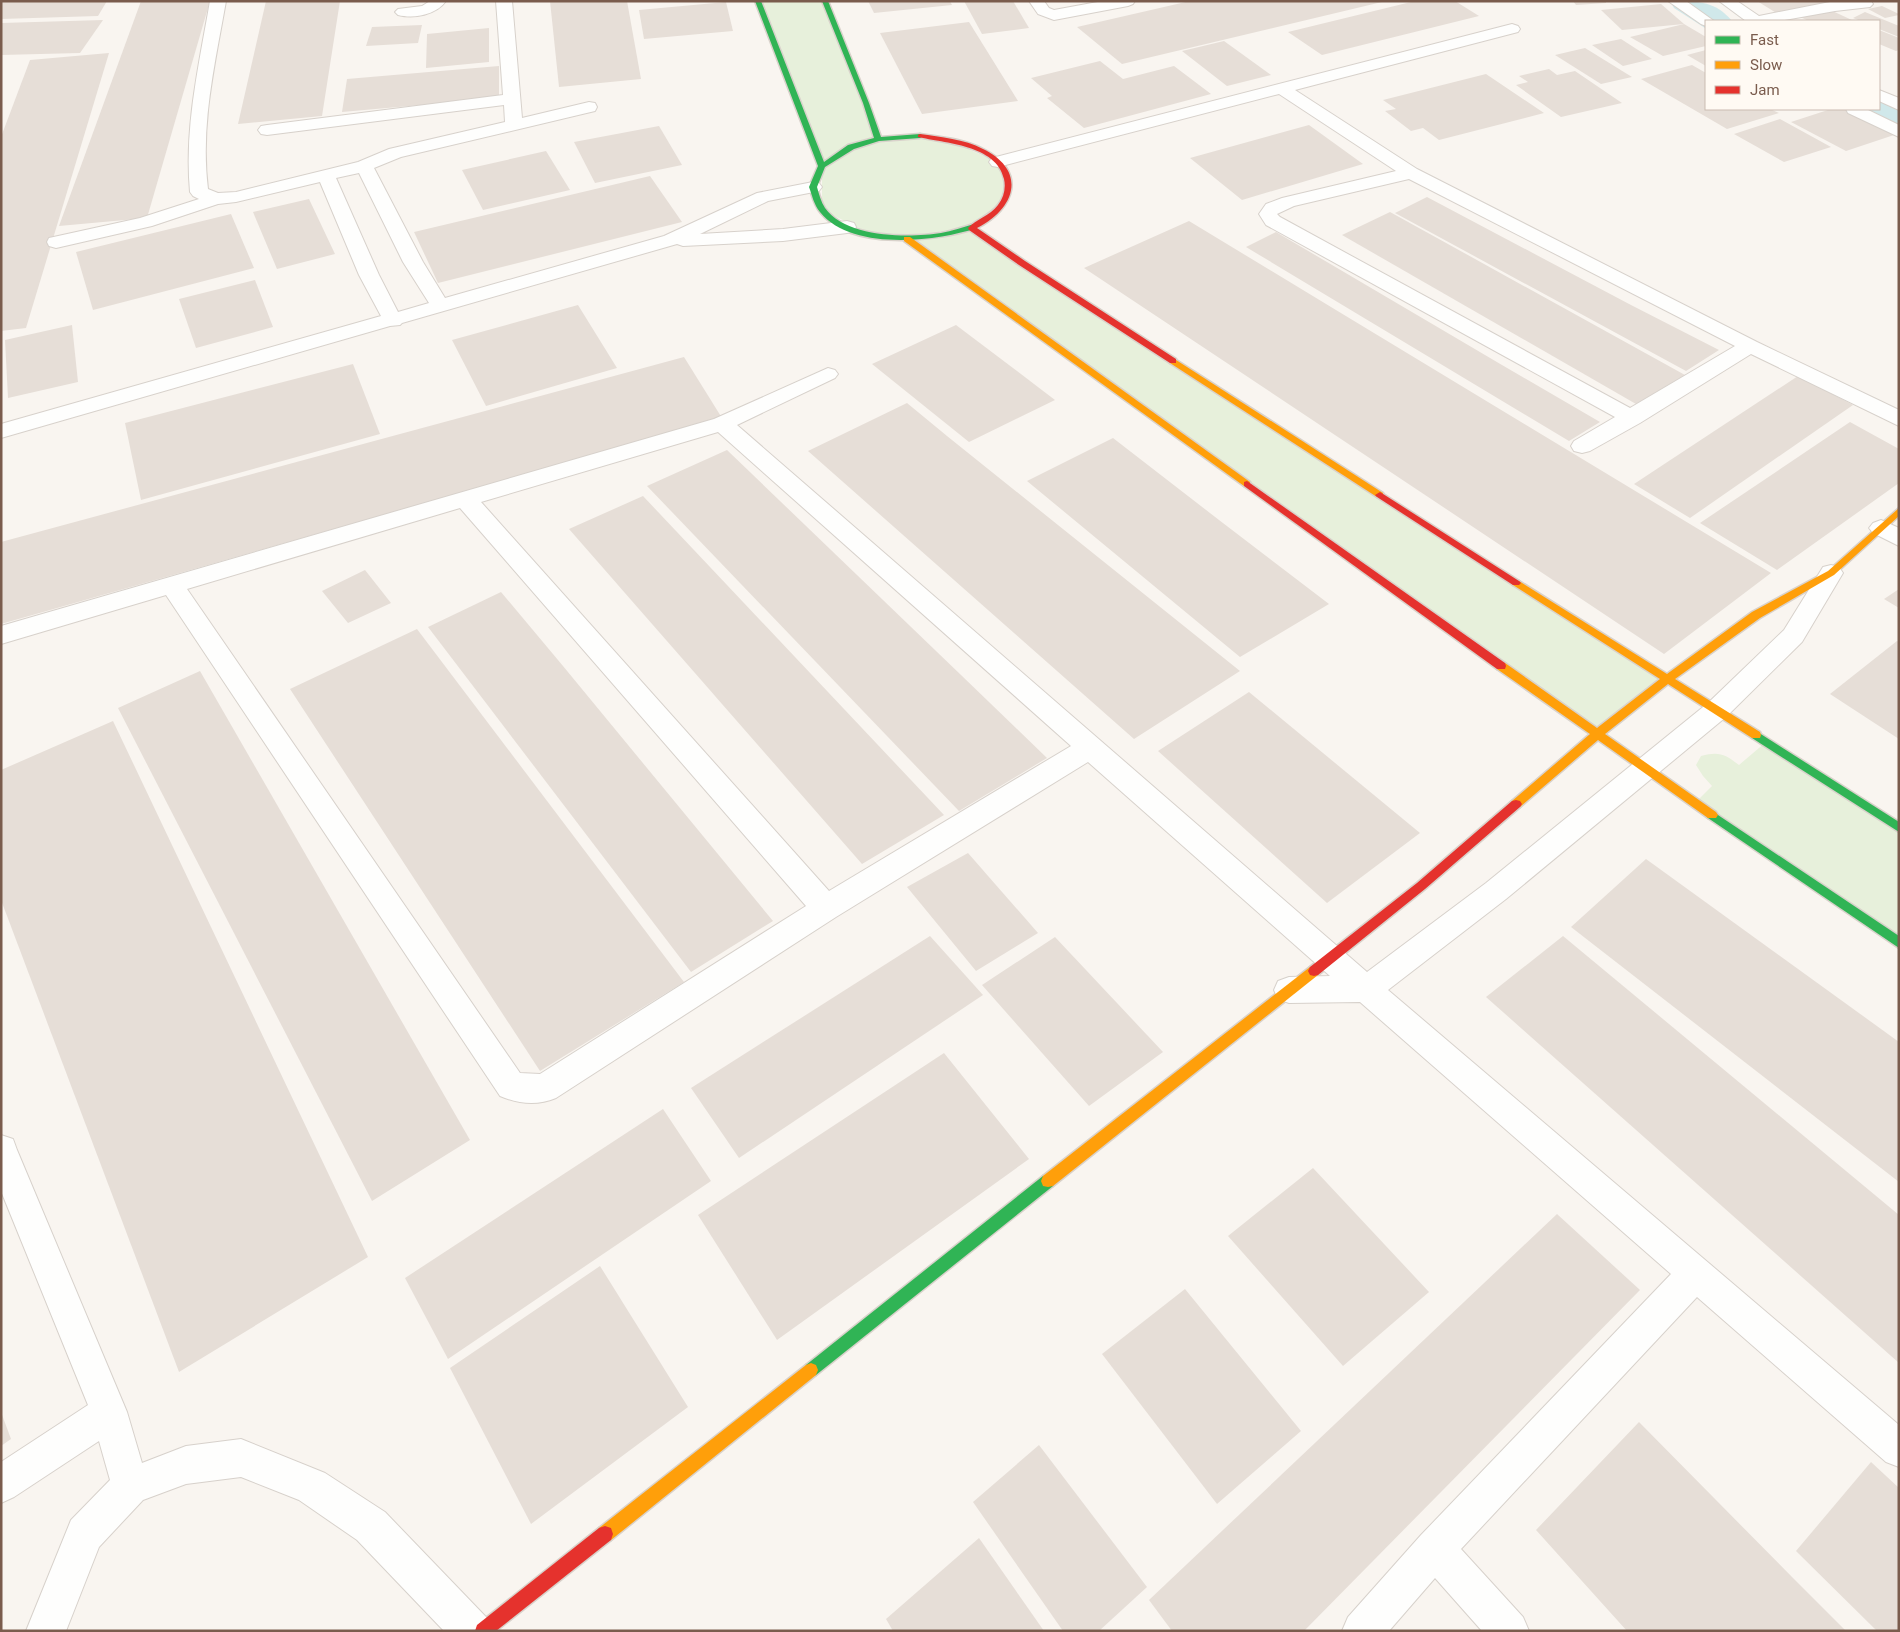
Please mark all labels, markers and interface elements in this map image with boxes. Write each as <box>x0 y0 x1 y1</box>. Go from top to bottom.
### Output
legend <box>1705 20 1880 110</box>
text: Fast <box>1750 31 1779 49</box>
text: Slow <box>1750 56 1782 74</box>
text: Jam <box>1750 81 1780 99</box>

